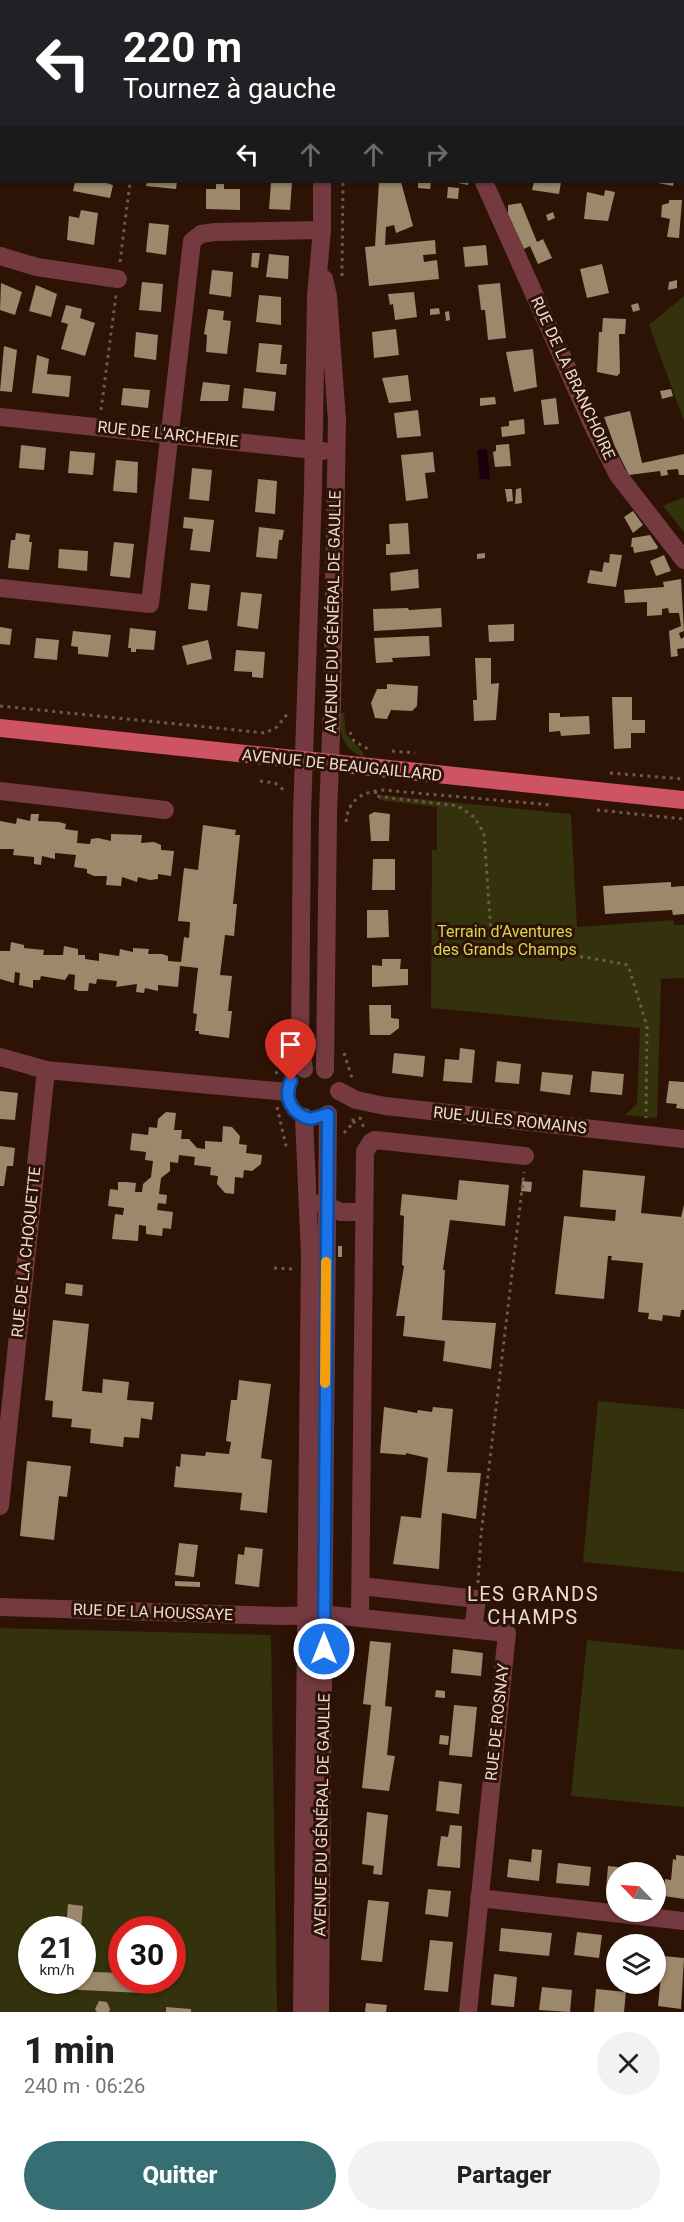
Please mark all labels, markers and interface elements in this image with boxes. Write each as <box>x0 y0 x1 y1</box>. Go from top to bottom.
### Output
text: 220 m <box>123 23 242 72</box>
icon: left <box>24 24 102 102</box>
text: Tournez à gauche <box>123 73 336 105</box>
icon: left <box>231 138 264 171</box>
icon: ahead <box>294 138 327 171</box>
icon: ahead <box>357 138 390 171</box>
icon: right <box>420 138 453 171</box>
street label: RUE DE LA BRANCHOIRE <box>527 293 619 463</box>
street label: RUE DE L'ARCHERIE <box>96 417 240 451</box>
street label: AVENUE DU GÉNÉRAL DE GAULLE <box>321 490 345 734</box>
street label: AVENUE DE BEAUGAILLARD <box>241 745 443 785</box>
park label: Terrain d’Aventures des Grands Champs <box>433 922 577 959</box>
pin <box>265 1019 316 1081</box>
icon: arrive <box>274 1028 307 1061</box>
street label: RUE JULES ROMAINS <box>432 1102 588 1138</box>
street label: RUE DE LA CHOQUETTE <box>8 1166 44 1338</box>
district label: LES GRANDS CHAMPS <box>467 1582 599 1629</box>
street label: RUE DE LA HOUSSAYE <box>73 1600 233 1624</box>
position arrow <box>292 1617 356 1681</box>
street label: RUE DE ROSNAY <box>481 1662 513 1782</box>
street label: AVENUE DU GÉNÉRAL DE GAULLE <box>310 1693 334 1937</box>
north arrow <box>606 1862 666 1922</box>
map controls <box>606 1862 666 1994</box>
speed limit sign: 30 <box>108 1916 186 1994</box>
text: 21 <box>40 1930 74 1965</box>
button: layers <box>606 1934 666 1994</box>
text: km/h <box>39 1961 75 1979</box>
text: 1 min <box>24 2030 115 2072</box>
button: close <box>597 2032 660 2095</box>
text: 240 m · 06:26 <box>24 2074 145 2098</box>
button: Quitter <box>24 2141 336 2210</box>
button: Partager <box>348 2141 660 2210</box>

